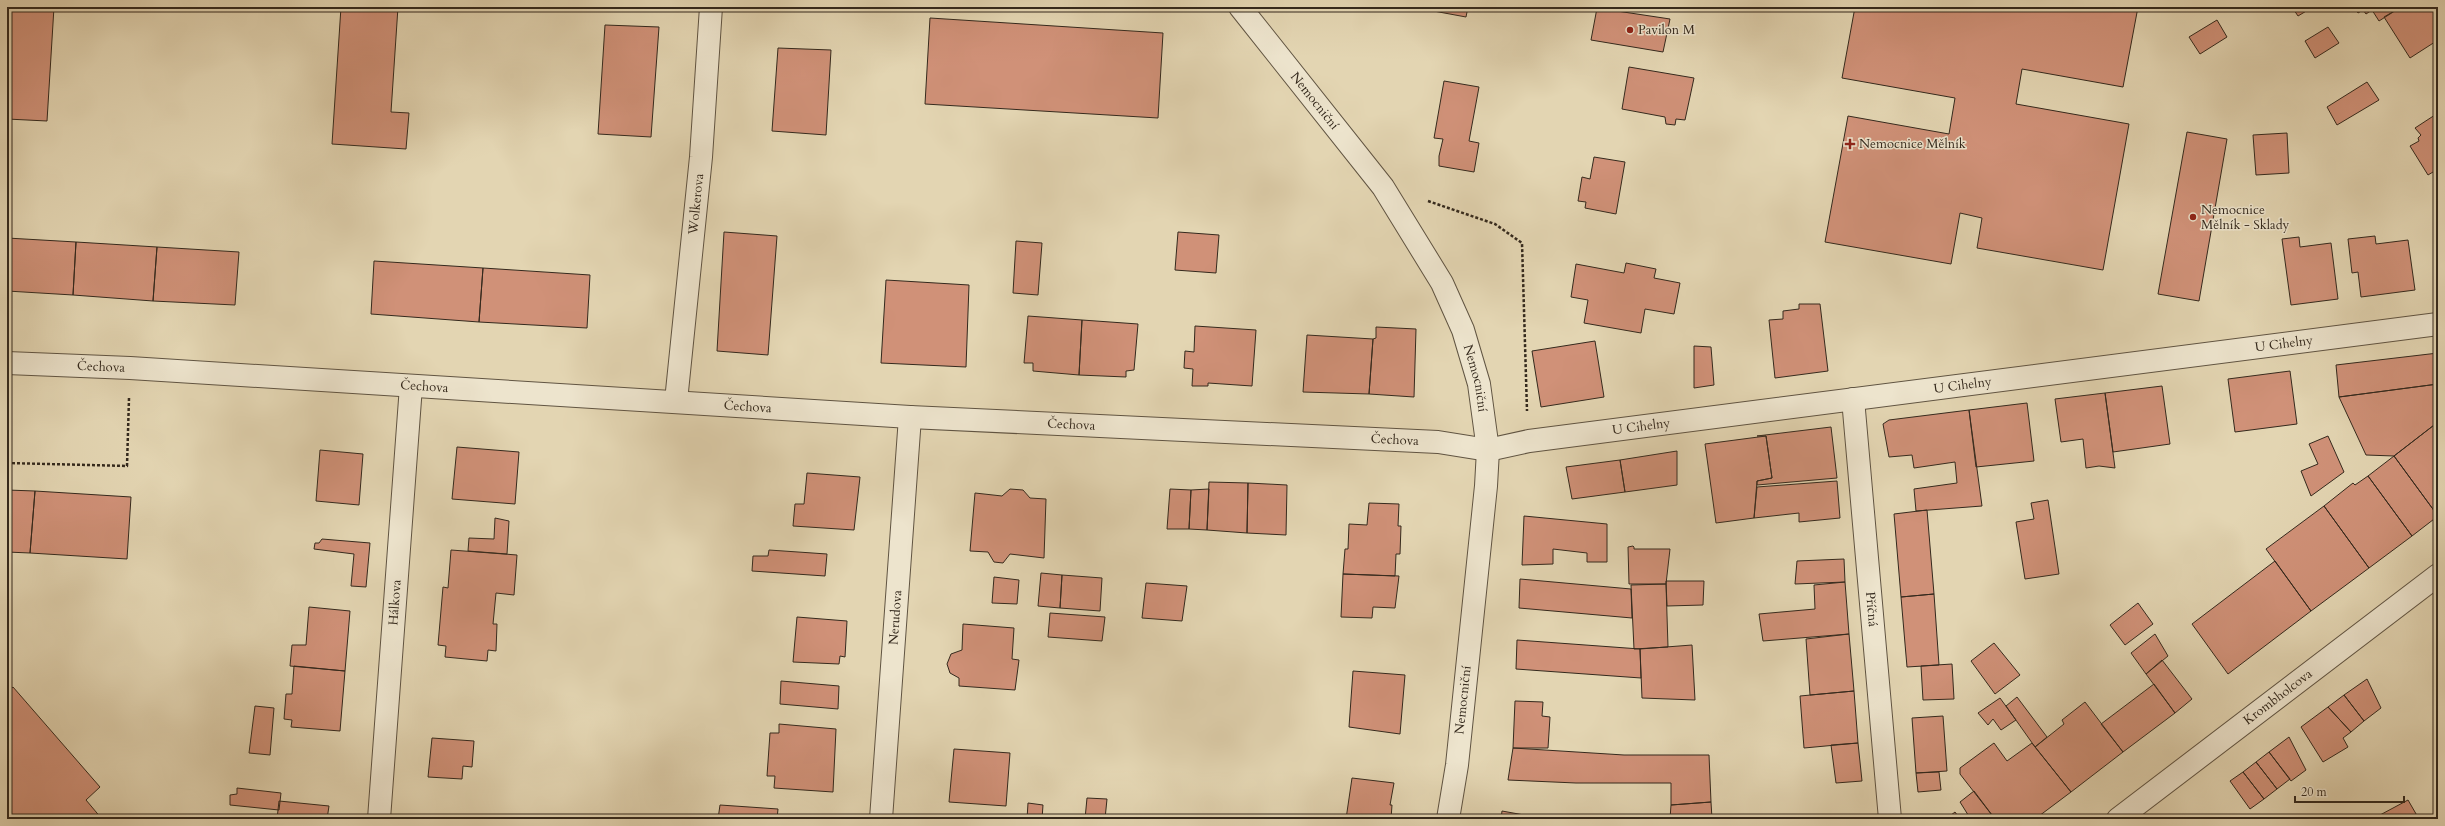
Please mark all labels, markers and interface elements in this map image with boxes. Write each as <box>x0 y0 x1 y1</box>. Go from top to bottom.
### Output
place label: Pavilon M <box>1638 21 1695 39</box>
marker: Pavilon M <box>1625 25 1635 35</box>
street label: Nemocniční <box>1286 68 1343 134</box>
place label: Nemocnice Mělník <box>1859 135 1966 153</box>
marker: Nemocnice Mělník <box>1844 138 1856 150</box>
street label: Wolkerova <box>684 172 708 237</box>
place label: Nemocnice Mělník - Sklady <box>2201 201 2290 234</box>
marker: Nemocnice Mělník - Sklady <box>2188 212 2198 222</box>
street label: U Cihelny <box>2254 331 2314 356</box>
street label: Nemocniční <box>1459 342 1492 413</box>
street label: Čechova <box>76 357 126 377</box>
street label: U Cihelny <box>1932 373 1993 398</box>
street label: Čechova <box>400 376 449 397</box>
street label: Čechova <box>723 396 773 417</box>
street label: U Cihelny <box>1611 414 1671 439</box>
street label: Čechova <box>1047 415 1096 435</box>
street label: Čechova <box>1370 430 1420 450</box>
street label: Hálkova <box>384 579 406 626</box>
street label: Nerudova <box>885 589 907 646</box>
street label: Příčná <box>1861 591 1882 628</box>
street label: Nemocniční <box>1450 664 1476 735</box>
street label: Krombholcova <box>2240 665 2316 729</box>
scale bar <box>2295 778 2404 804</box>
text: 20 m <box>2301 784 2328 800</box>

